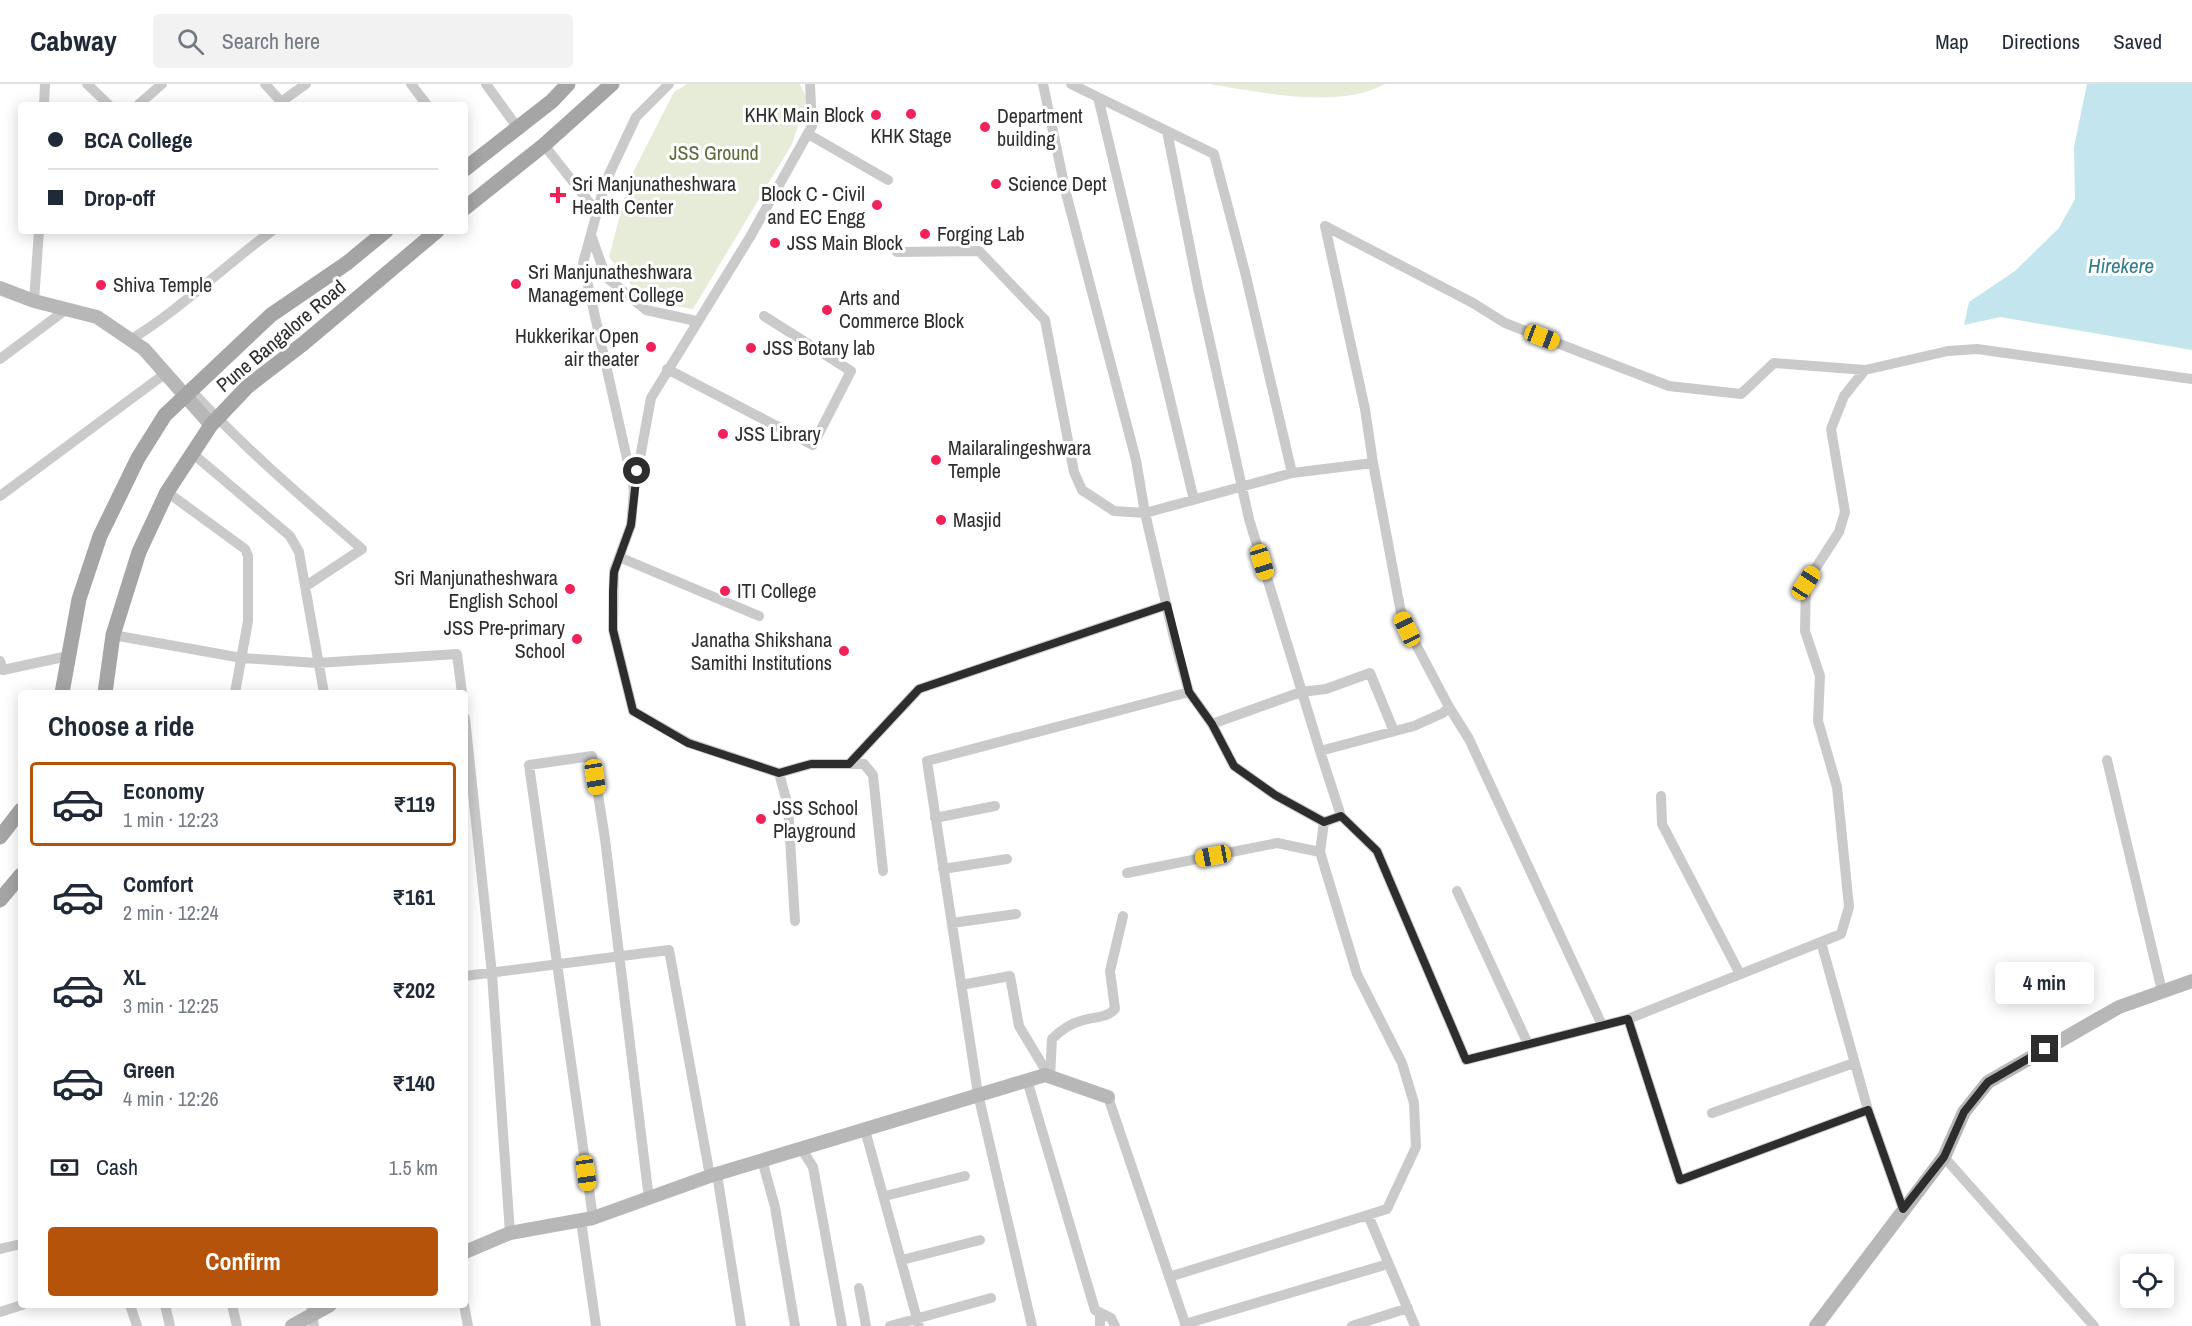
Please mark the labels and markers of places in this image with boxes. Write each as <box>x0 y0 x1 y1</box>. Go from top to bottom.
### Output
place label: KHK Main Block <box>745 101 865 128</box>
place label: Department building <box>997 102 1083 152</box>
marker: KHK Stage <box>904 107 918 121</box>
marker: KHK Main Block <box>869 108 883 122</box>
marker: Department building <box>978 120 992 134</box>
place label: KHK Stage <box>870 122 952 149</box>
place label: Sri Manjunatheshwara Health Center <box>572 170 736 220</box>
place label: Science Dept <box>1008 170 1107 197</box>
marker: Science Dept <box>989 177 1003 191</box>
place label: Block C - Civil and EC Engg <box>761 180 865 230</box>
marker: Sri Manjunatheshwara Health Center <box>549 186 567 204</box>
marker: Block C - Civil and EC Engg <box>870 198 884 212</box>
place label: Forging Lab <box>937 220 1025 247</box>
marker: Forging Lab <box>918 227 932 241</box>
place label: JSS Main Block <box>787 229 904 256</box>
marker: JSS Main Block <box>768 236 782 250</box>
place label: Sri Manjunatheshwara Management College <box>528 258 692 308</box>
place label: Shiva Temple <box>113 271 212 298</box>
marker: Sri Manjunatheshwara Management College <box>509 277 523 291</box>
marker: Shiva Temple <box>94 278 108 292</box>
place label: Arts and Commerce Block <box>838 284 965 334</box>
marker: Arts and Commerce Block <box>820 303 834 317</box>
place label: Hukkerikar Open air theater <box>515 322 640 372</box>
place label: JSS Botany lab <box>763 334 875 361</box>
marker: Hukkerikar Open air theater <box>644 340 658 354</box>
marker: JSS Botany lab <box>744 341 758 355</box>
place label: JSS Library <box>735 420 821 447</box>
marker: JSS Library <box>716 427 730 441</box>
place label: Mailaralingeshwara Temple <box>948 434 1091 484</box>
marker: Mailaralingeshwara Temple <box>929 453 943 467</box>
place label: Masjid <box>953 506 1001 533</box>
marker: Masjid <box>934 513 948 527</box>
place label: Sri Manjunatheshwara English School <box>394 564 558 614</box>
place label: ITI College <box>737 577 816 604</box>
marker: Sri Manjunatheshwara English School <box>563 582 577 596</box>
marker: ITI College <box>718 584 732 598</box>
place label: JSS Pre-primary School <box>444 614 566 664</box>
place label: Janatha Shikshana Samithi Institutions <box>691 626 832 676</box>
marker: JSS Pre-primary School <box>570 632 584 646</box>
marker: Janatha Shikshana Samithi Institutions <box>837 644 851 658</box>
place label: JSS School Playground <box>773 794 858 844</box>
marker: JSS School Playground <box>754 812 768 826</box>

